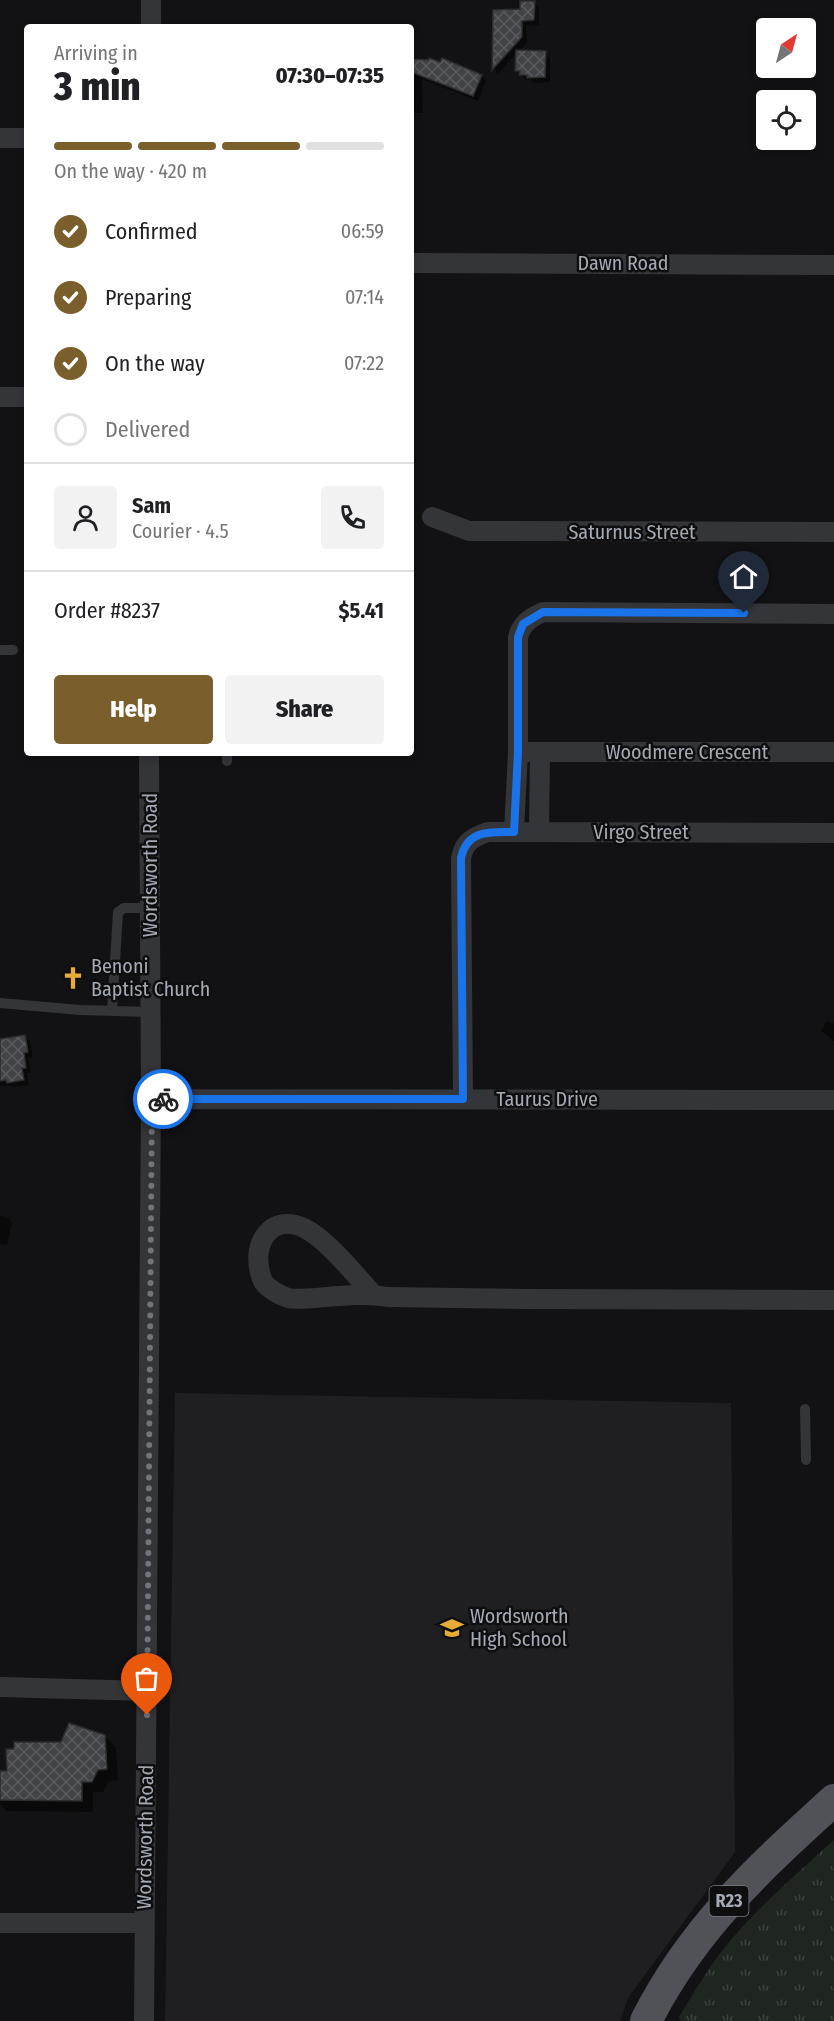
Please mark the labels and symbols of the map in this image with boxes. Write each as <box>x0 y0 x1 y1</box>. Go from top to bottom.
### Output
north arrow <box>756 18 816 78</box>
street label: Dawn Road <box>578 251 668 275</box>
street label: Saturnus Street <box>568 520 696 544</box>
pin <box>718 551 769 613</box>
street label: Woodmere Crescent <box>606 740 769 764</box>
street label: Wordsworth Road <box>138 793 162 937</box>
street label: Virgo Street <box>593 820 689 844</box>
place label: Benoni Baptist Church <box>91 954 210 1001</box>
church icon: Benoni Baptist Church <box>60 965 86 991</box>
courier <box>133 1069 193 1129</box>
street label: Taurus Drive <box>496 1087 598 1111</box>
place label: Wordsworth High School <box>470 1604 569 1651</box>
school or university icon: Wordsworth High School <box>439 1615 465 1641</box>
pin <box>121 1653 172 1715</box>
street label: Wordsworth Road <box>132 1764 158 1910</box>
road number: R23 <box>710 1886 748 1916</box>

